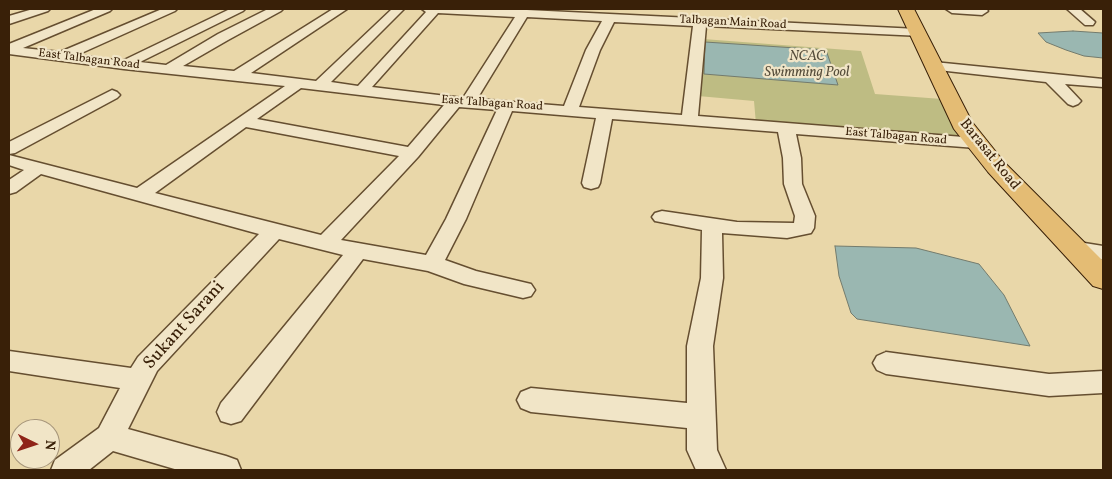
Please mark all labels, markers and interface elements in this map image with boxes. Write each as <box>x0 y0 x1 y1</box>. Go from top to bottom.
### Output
street label: Talbagan Main Road <box>679 13 787 33</box>
street label: East Talbagan Road <box>37 47 141 73</box>
water label: NCAC Swimming Pool <box>765 49 849 82</box>
street label: East Talbagan Road <box>441 93 543 115</box>
street label: Barasat Road <box>955 116 1023 194</box>
street label: East Talbagan Road <box>845 125 947 149</box>
street label: Sukant Sarani <box>140 277 230 375</box>
north arrow <box>10 419 60 469</box>
text: N <box>40 439 59 451</box>

